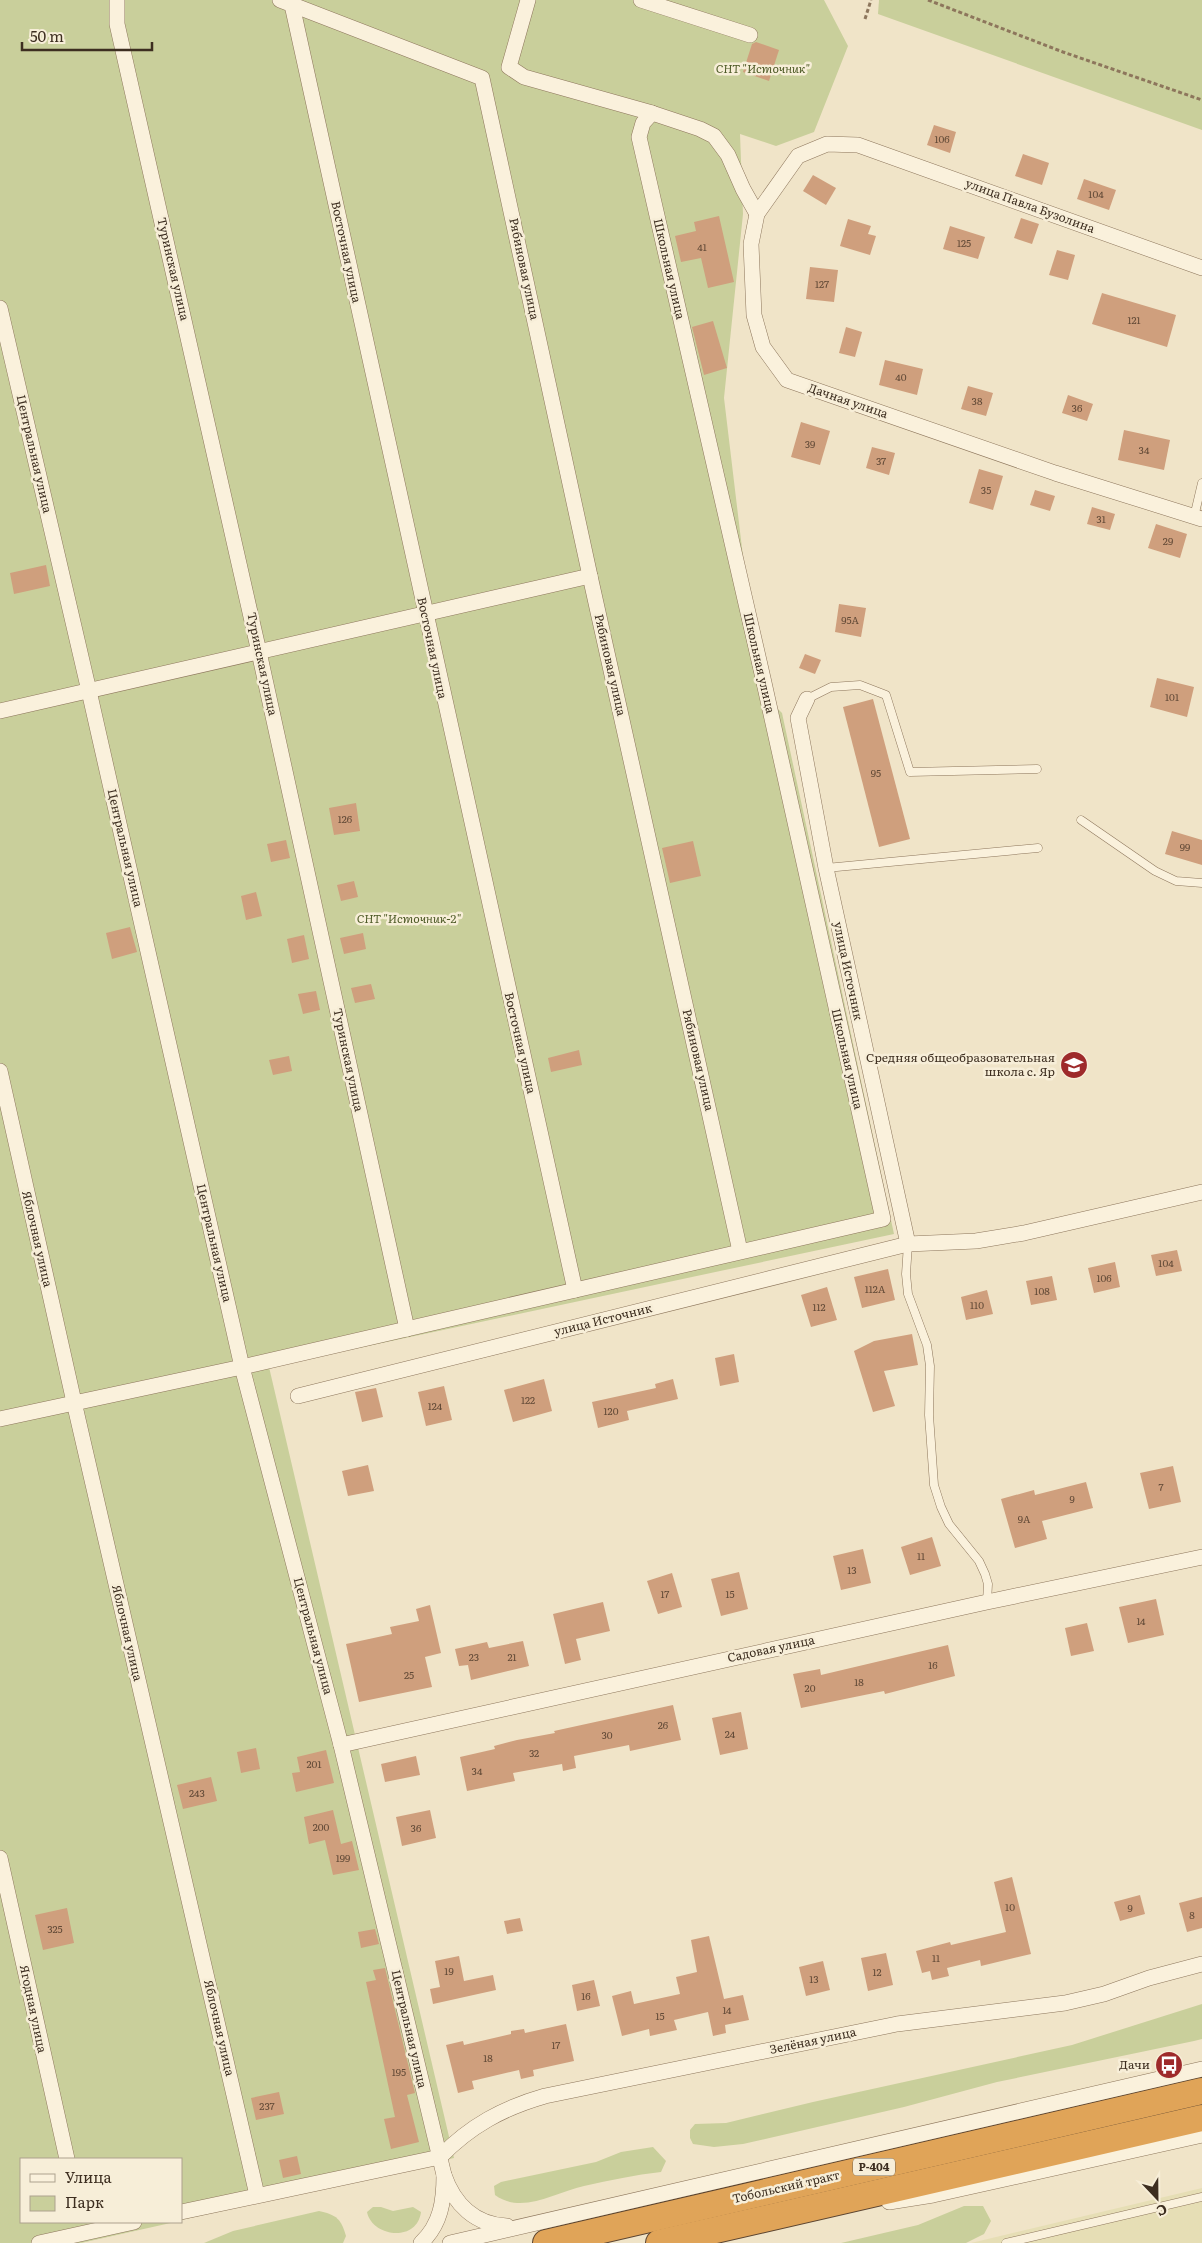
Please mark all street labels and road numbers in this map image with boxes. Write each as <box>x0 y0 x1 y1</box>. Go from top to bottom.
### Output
street label: улица Павла Бузолина <box>963 173 1098 237</box>
street label: Восточная улица <box>327 199 367 305</box>
street label: Туринская улица <box>153 215 195 323</box>
street label: Рябиновая улица <box>505 216 545 322</box>
street label: Школьная улица <box>650 217 690 321</box>
street label: Дачная улица <box>806 378 891 422</box>
street label: Центральная улица <box>13 393 57 515</box>
street label: Восточная улица <box>413 595 453 701</box>
street label: Туринская улица <box>243 610 283 718</box>
street label: Школьная улица <box>740 611 780 715</box>
street label: Рябиновая улица <box>591 612 632 718</box>
street label: Центральная улица <box>104 787 148 909</box>
street label: улица Источник <box>830 920 868 1022</box>
street label: Восточная улица <box>501 990 542 1096</box>
street label: Туринская улица <box>329 1006 369 1114</box>
street label: Рябиновая улица <box>679 1007 720 1113</box>
street label: Школьная улица <box>828 1007 868 1111</box>
street label: Центральная улица <box>193 1182 237 1304</box>
street label: Яблочная улица <box>18 1189 58 1289</box>
street label: улица Источник <box>552 1298 654 1340</box>
street label: Центральная улица <box>290 1575 338 1697</box>
street label: Яблочная улица <box>108 1583 148 1683</box>
street label: Садовая улица <box>726 1630 817 1666</box>
street label: Ягодная улица <box>16 1963 52 2055</box>
street label: Центральная улица <box>388 1968 432 2090</box>
street label: Яблочная улица <box>200 1978 240 2078</box>
street label: Зелёная улица <box>768 2022 858 2058</box>
road number: Р-404 <box>853 2158 895 2176</box>
street label: Тобольский тракт <box>730 2165 841 2207</box>

